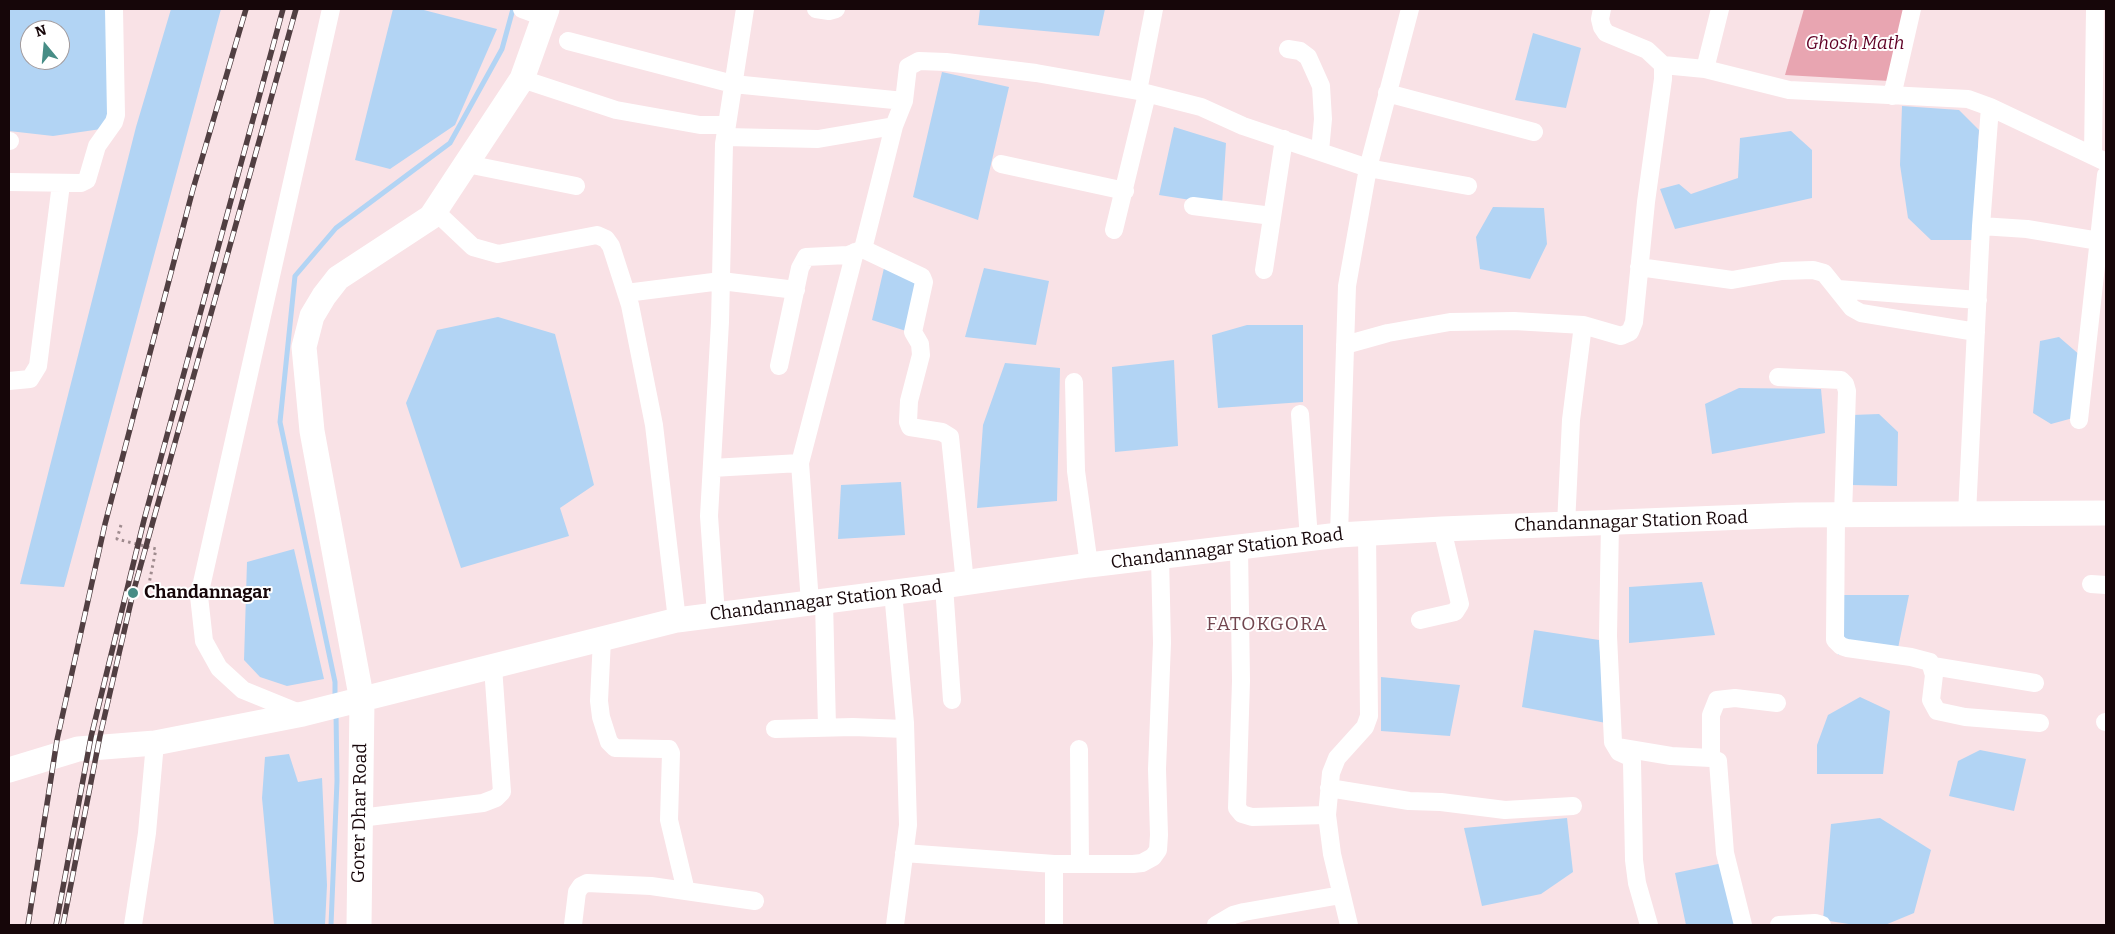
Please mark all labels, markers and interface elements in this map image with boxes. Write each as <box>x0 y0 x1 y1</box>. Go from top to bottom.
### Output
north arrow <box>20 20 70 70</box>
text: N <box>33 21 48 41</box>
park label: Ghosh Math <box>1806 33 1904 55</box>
street label: Chandannagar Station Road <box>1514 507 1748 537</box>
street label: Chandannagar Station Road <box>1110 524 1344 574</box>
street label: Chandannagar Station Road <box>709 576 943 626</box>
place label: Chandannagar <box>144 582 271 604</box>
marker: Chandannagar <box>126 586 140 600</box>
district label: FATOKGORA <box>1205 614 1329 636</box>
street label: Gorer Dhar Road <box>348 743 372 883</box>

